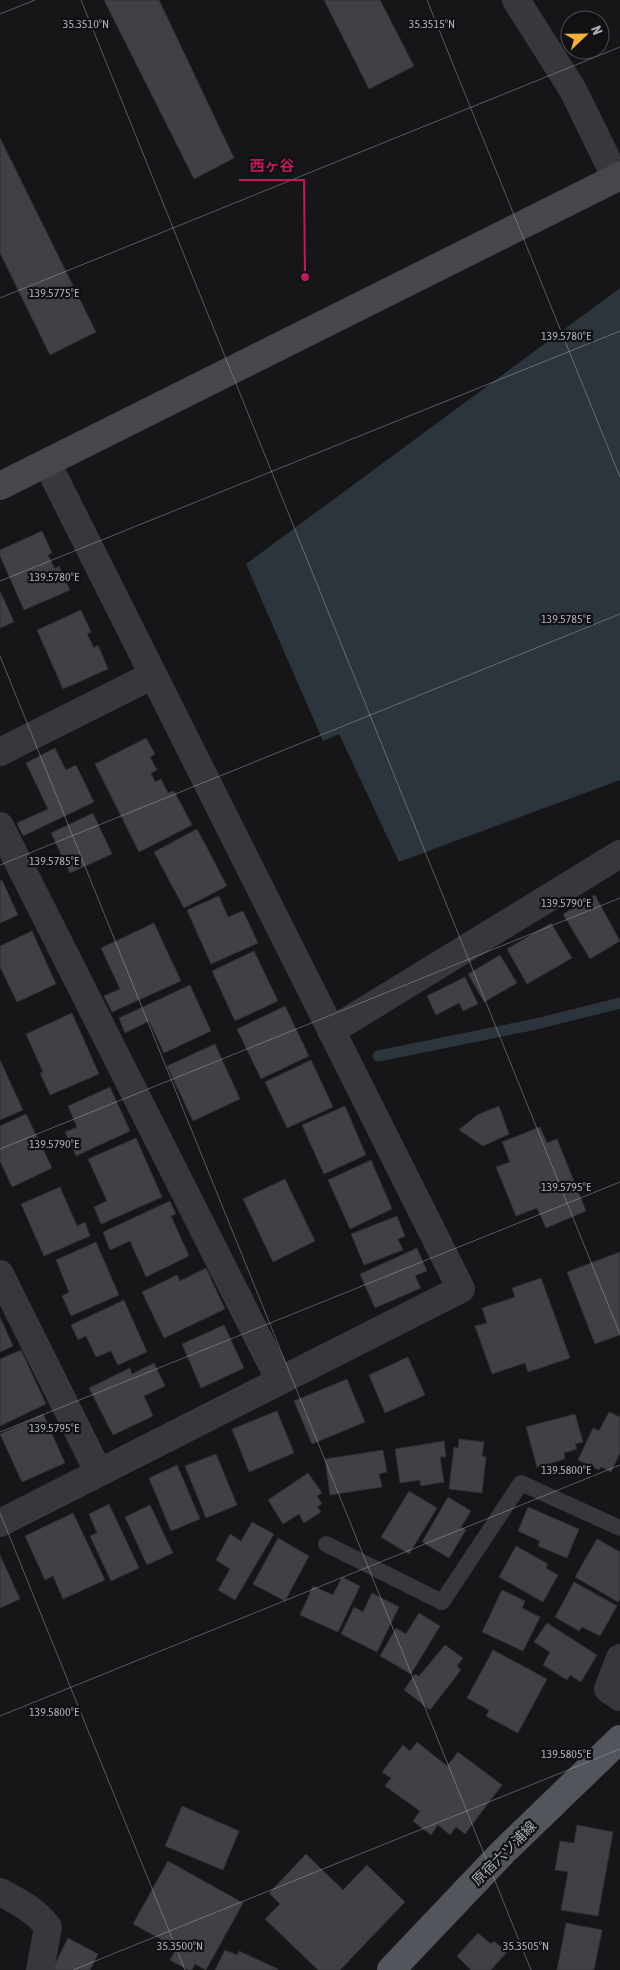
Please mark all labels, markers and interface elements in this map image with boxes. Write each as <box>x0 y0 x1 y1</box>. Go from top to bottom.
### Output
north arrow <box>560 10 610 60</box>
text: 35.3510°N <box>63 17 109 31</box>
text: 35.3515°N <box>409 17 455 31</box>
text: N <box>588 23 606 37</box>
callout: 西ヶ谷 <box>239 150 304 180</box>
text: 西ヶ谷 <box>249 157 295 174</box>
text: 139.5775°E <box>29 286 79 300</box>
text: 139.5780°E <box>541 329 591 343</box>
text: 139.5780°E <box>29 570 79 584</box>
text: 139.5785°E <box>541 612 591 626</box>
text: 139.5785°E <box>29 854 79 868</box>
text: 139.5790°E <box>541 896 591 910</box>
text: 139.5790°E <box>29 1137 79 1151</box>
text: 139.5795°E <box>541 1180 591 1194</box>
text: 139.5795°E <box>29 1421 79 1435</box>
text: 139.5800°E <box>541 1463 591 1477</box>
text: 139.5800°E <box>29 1705 79 1719</box>
text: 139.5805°E <box>541 1747 591 1761</box>
street label: 原宿六ツ浦線 <box>469 1818 539 1888</box>
text: 35.3500°N <box>157 1939 203 1953</box>
text: 35.3505°N <box>503 1939 549 1953</box>

